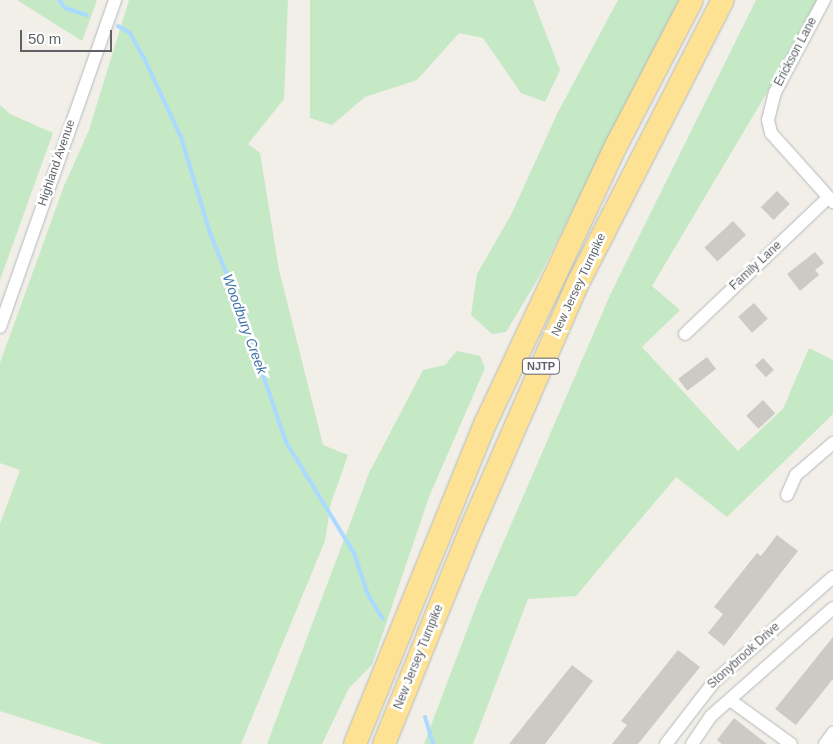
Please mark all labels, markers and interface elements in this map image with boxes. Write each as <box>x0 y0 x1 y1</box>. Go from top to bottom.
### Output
street label: Erickson Lane <box>772 15 820 89</box>
scale bar <box>22 20 115 52</box>
text: 50 m <box>28 30 61 47</box>
street label: Highland Avenue <box>35 118 79 208</box>
street label: New Jersey Turnpike <box>549 231 609 339</box>
street label: Family Lane <box>727 238 785 294</box>
water label: Woodbury Creek <box>219 272 271 376</box>
road number: NJTP <box>521 358 561 374</box>
street label: New Jersey Turnpike <box>391 602 447 712</box>
street label: Stonybrook Drive <box>705 620 783 692</box>

